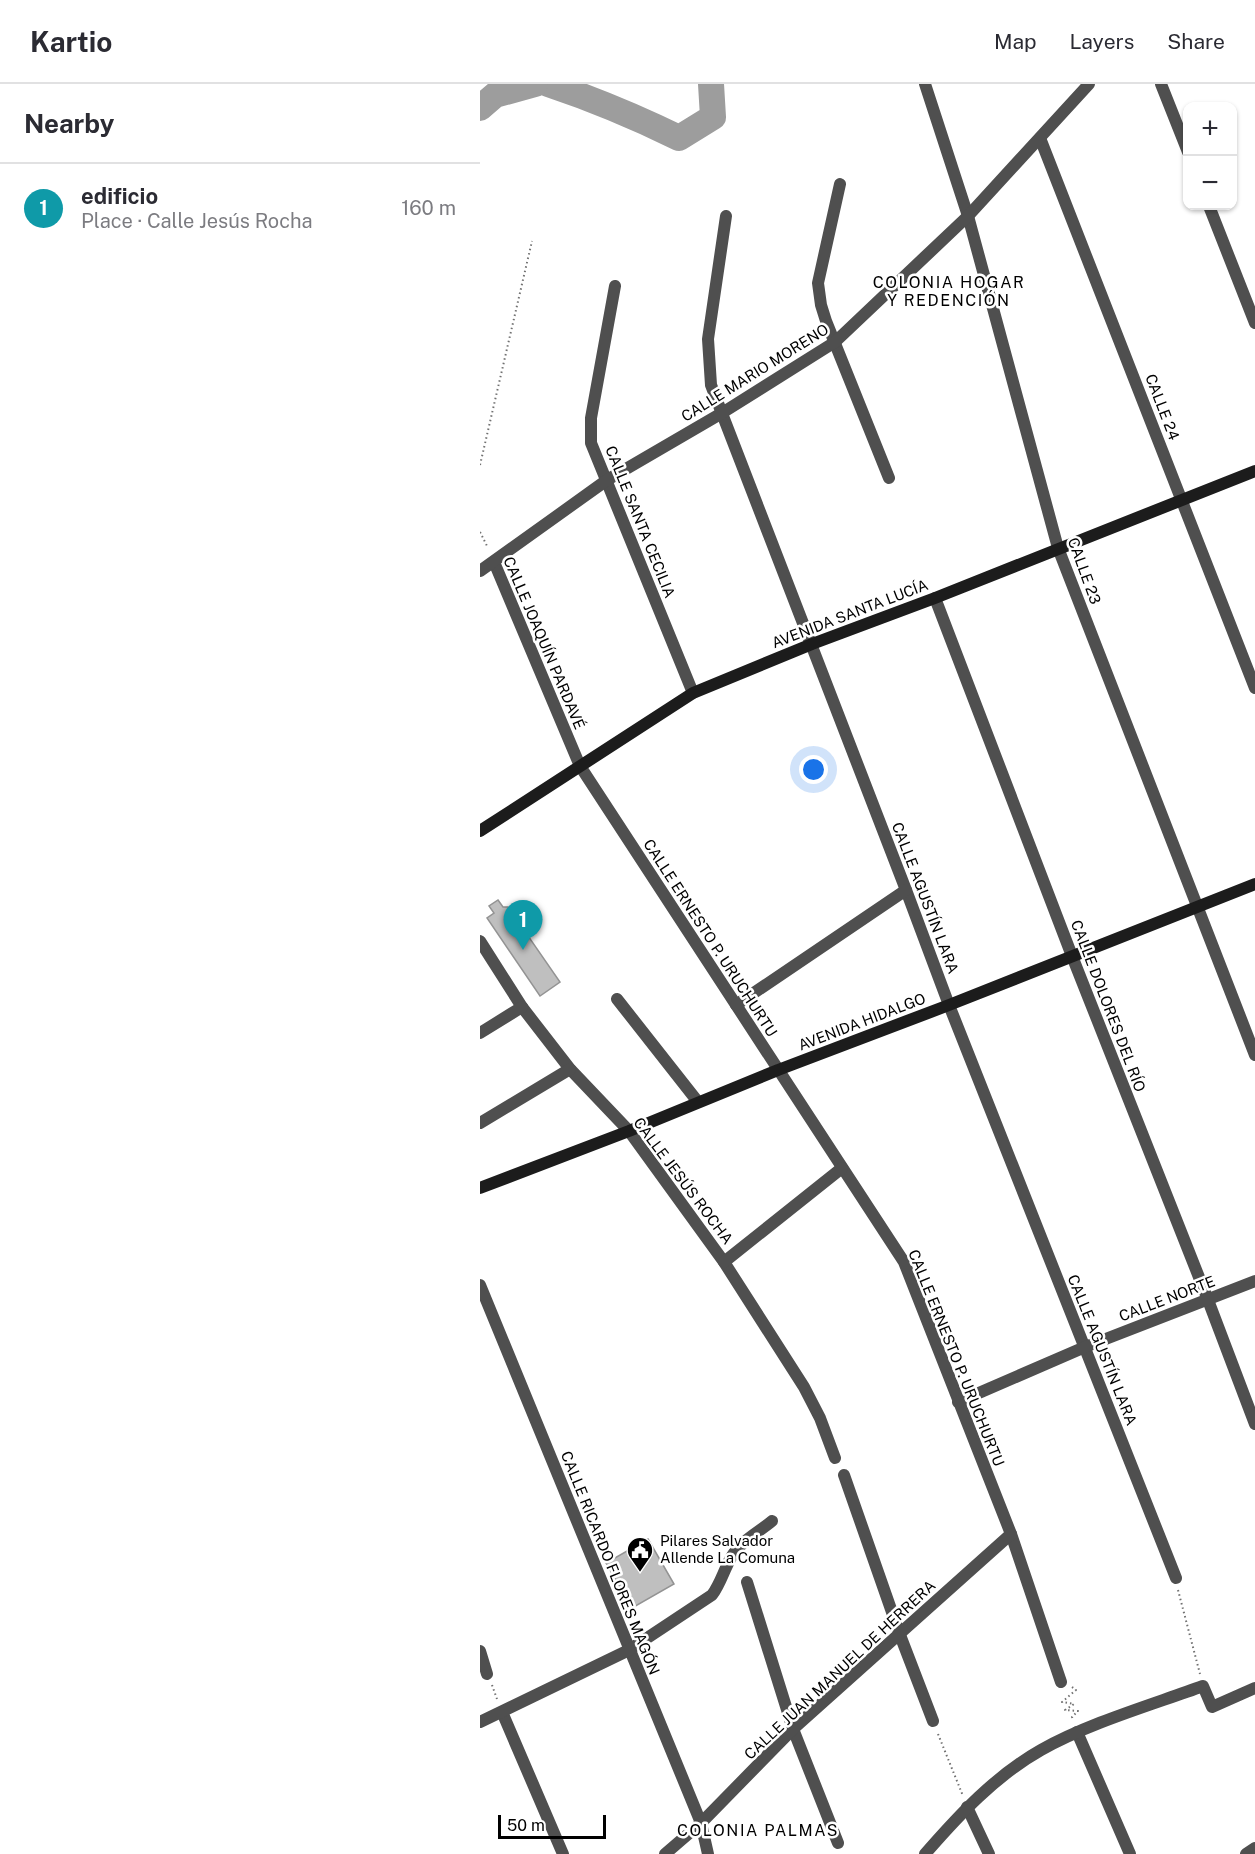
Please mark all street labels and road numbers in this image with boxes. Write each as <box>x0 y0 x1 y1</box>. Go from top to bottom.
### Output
street label: CALLE MARIO MORENO <box>678 320 831 425</box>
street label: CALLE 24 <box>1142 371 1183 442</box>
street label: CALLE SANTA CECILIA <box>602 443 679 601</box>
street label: CALLE 23 <box>1065 535 1104 606</box>
street label: CALLE JOAQUÍN PARDAVÉ <box>500 554 589 732</box>
street label: AVENIDA SANTA LUCÍA <box>769 576 931 651</box>
street label: CALLE AGUSTÍN LARA <box>889 820 962 976</box>
street label: CALLE ERNESTO P. URUCHURTU <box>640 836 781 1040</box>
street label: CALLE DOLORES DEL RÍO <box>1068 918 1149 1094</box>
street label: AVENIDA HIDALGO <box>796 989 928 1054</box>
street label: CALLE JESÚS ROCHA <box>630 1114 738 1248</box>
street label: CALLE ERNESTO P. URUCHURTU <box>905 1247 1008 1469</box>
street label: CALLE AGUSTÍN LARA <box>1064 1272 1141 1428</box>
street label: CALLE NORTE <box>1116 1272 1217 1325</box>
street label: CALLE RICARDO FLORES MAGÓN <box>558 1448 664 1677</box>
street label: CALLE JUAN MANUEL DE HERRERA <box>741 1576 939 1763</box>

